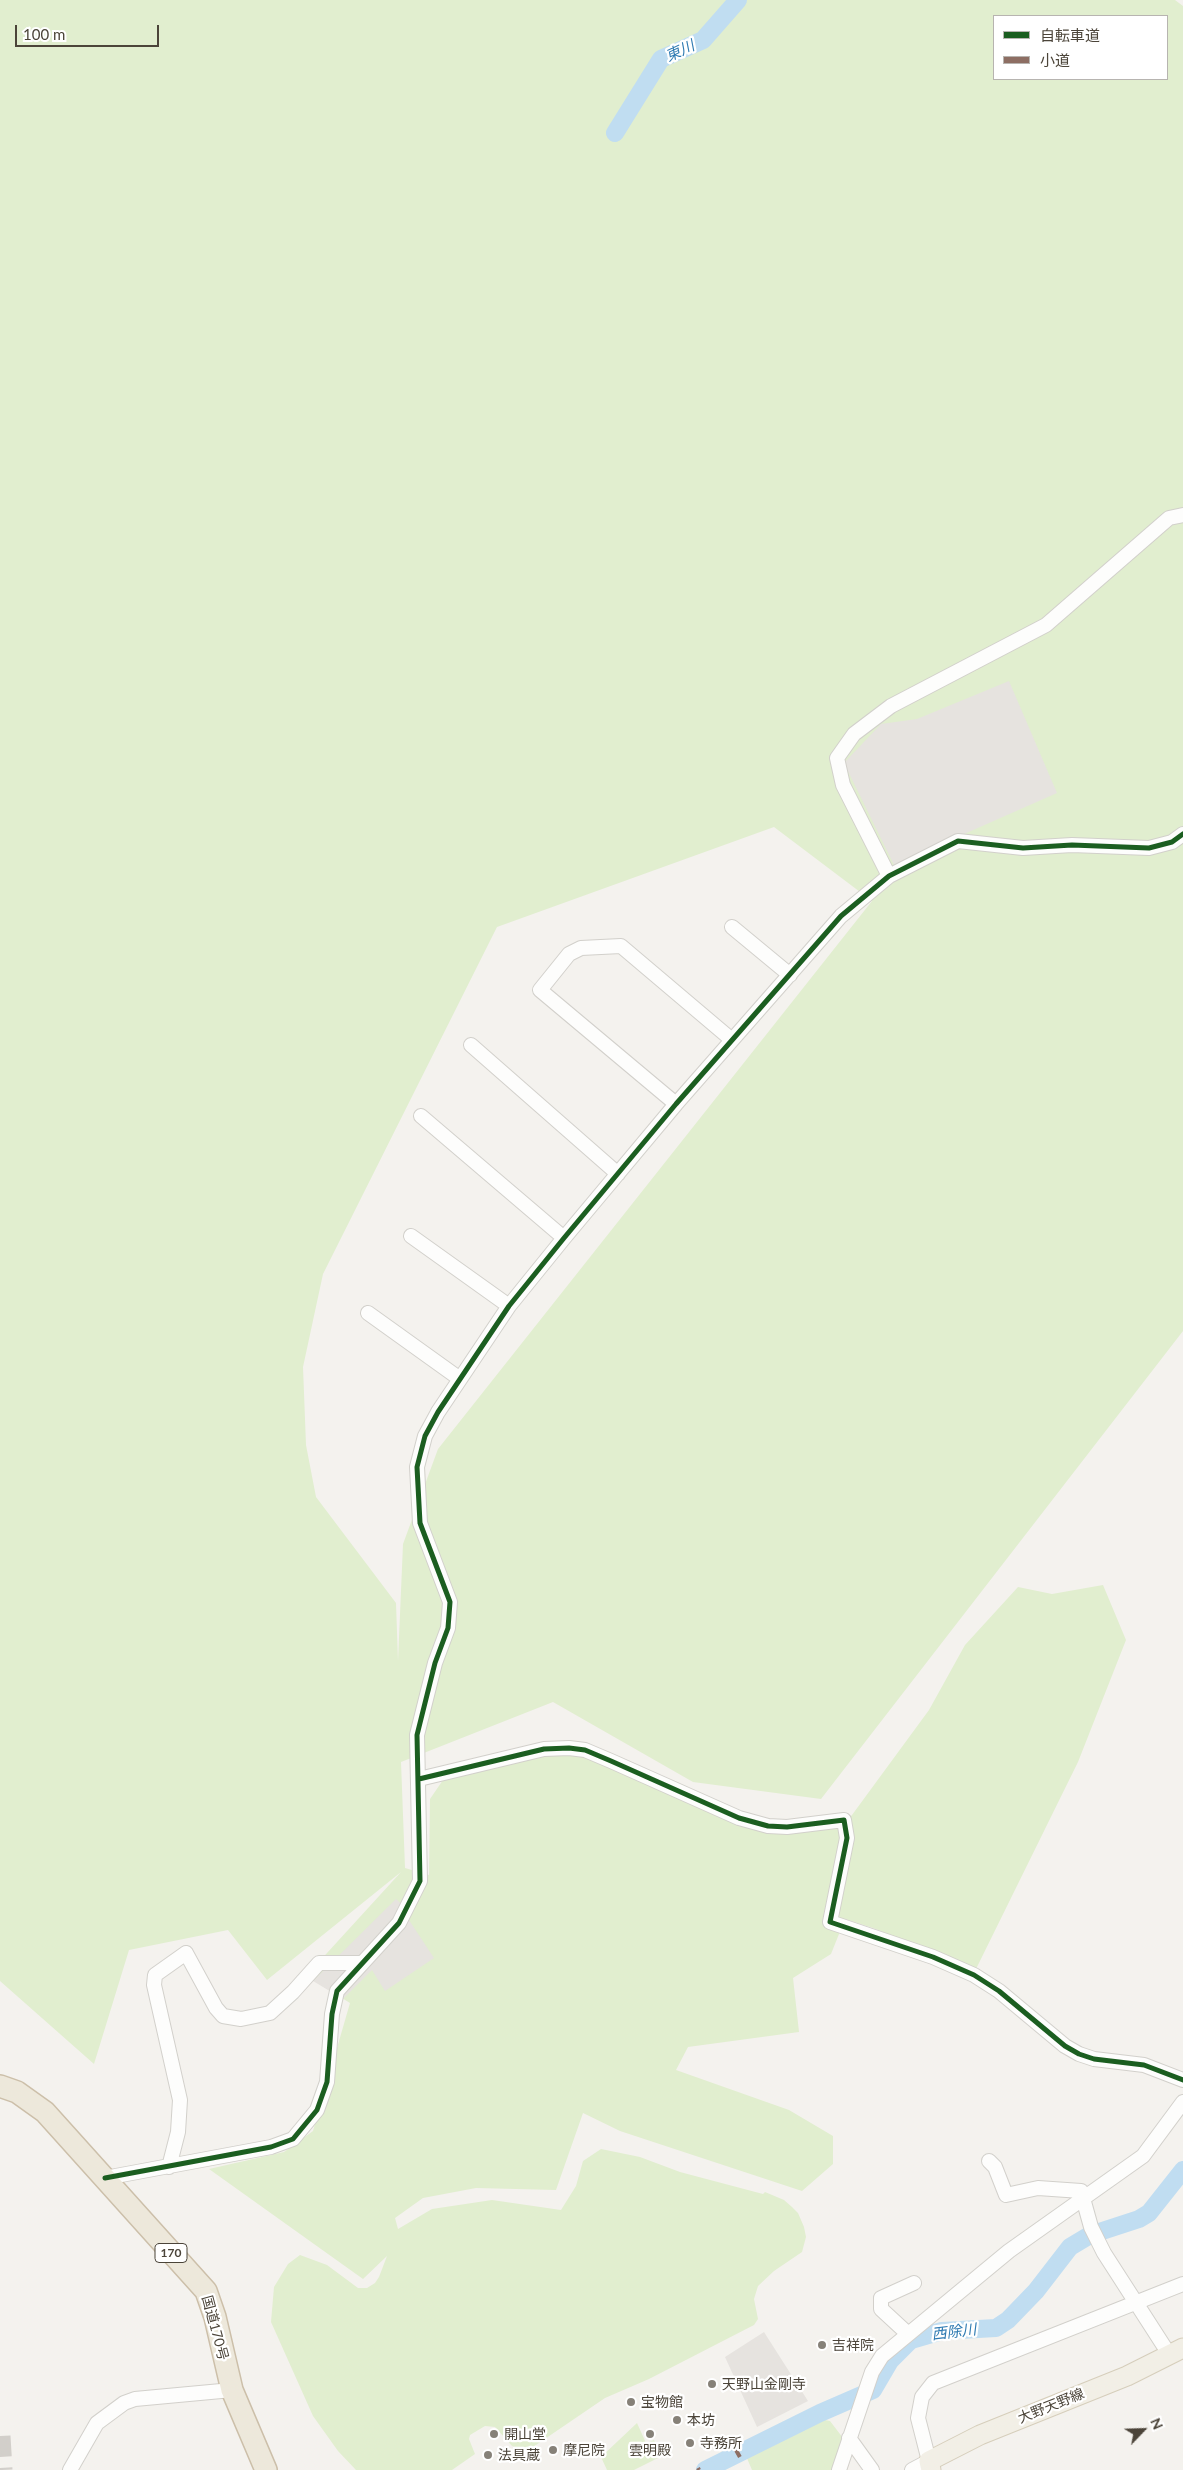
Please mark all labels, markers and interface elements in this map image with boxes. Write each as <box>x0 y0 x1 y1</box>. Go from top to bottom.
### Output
scale bar <box>18 15 161 47</box>
legend <box>993 15 1168 80</box>
text: 100 m <box>23 25 65 43</box>
text: 自転車道 <box>1040 26 1100 44</box>
water label: 東川 <box>663 37 697 65</box>
text: 小道 <box>1040 51 1070 69</box>
road number: 170 <box>155 2244 187 2262</box>
street label: 国道170号 <box>198 2294 232 2362</box>
water label: 西除川 <box>931 2320 977 2344</box>
place label: 吉祥院 <box>832 2337 874 2353</box>
marker: 吉祥院 <box>816 2339 828 2351</box>
place label: 天野山金剛寺 <box>722 2376 806 2392</box>
marker: 天野山金剛寺 <box>706 2378 718 2390</box>
street label: 大野天野線 <box>1015 2385 1087 2427</box>
place label: 宝物館 <box>641 2394 683 2410</box>
marker: 宝物館 <box>625 2396 637 2408</box>
north arrow <box>1118 2405 1168 2455</box>
place label: 本坊 <box>687 2412 715 2428</box>
marker: 本坊 <box>671 2414 683 2426</box>
text: N <box>1147 2415 1167 2432</box>
place label: 開山堂 <box>504 2426 546 2442</box>
marker: 開山堂 <box>488 2428 500 2440</box>
marker: 雲明殿 <box>644 2428 656 2440</box>
place label: 寺務所 <box>700 2435 742 2451</box>
marker: 寺務所 <box>684 2437 696 2449</box>
place label: 摩尼院 <box>563 2442 605 2458</box>
place label: 雲明殿 <box>629 2442 671 2458</box>
marker: 摩尼院 <box>547 2444 559 2456</box>
place label: 法具蔵 <box>498 2447 540 2463</box>
marker: 法具蔵 <box>482 2449 494 2461</box>

